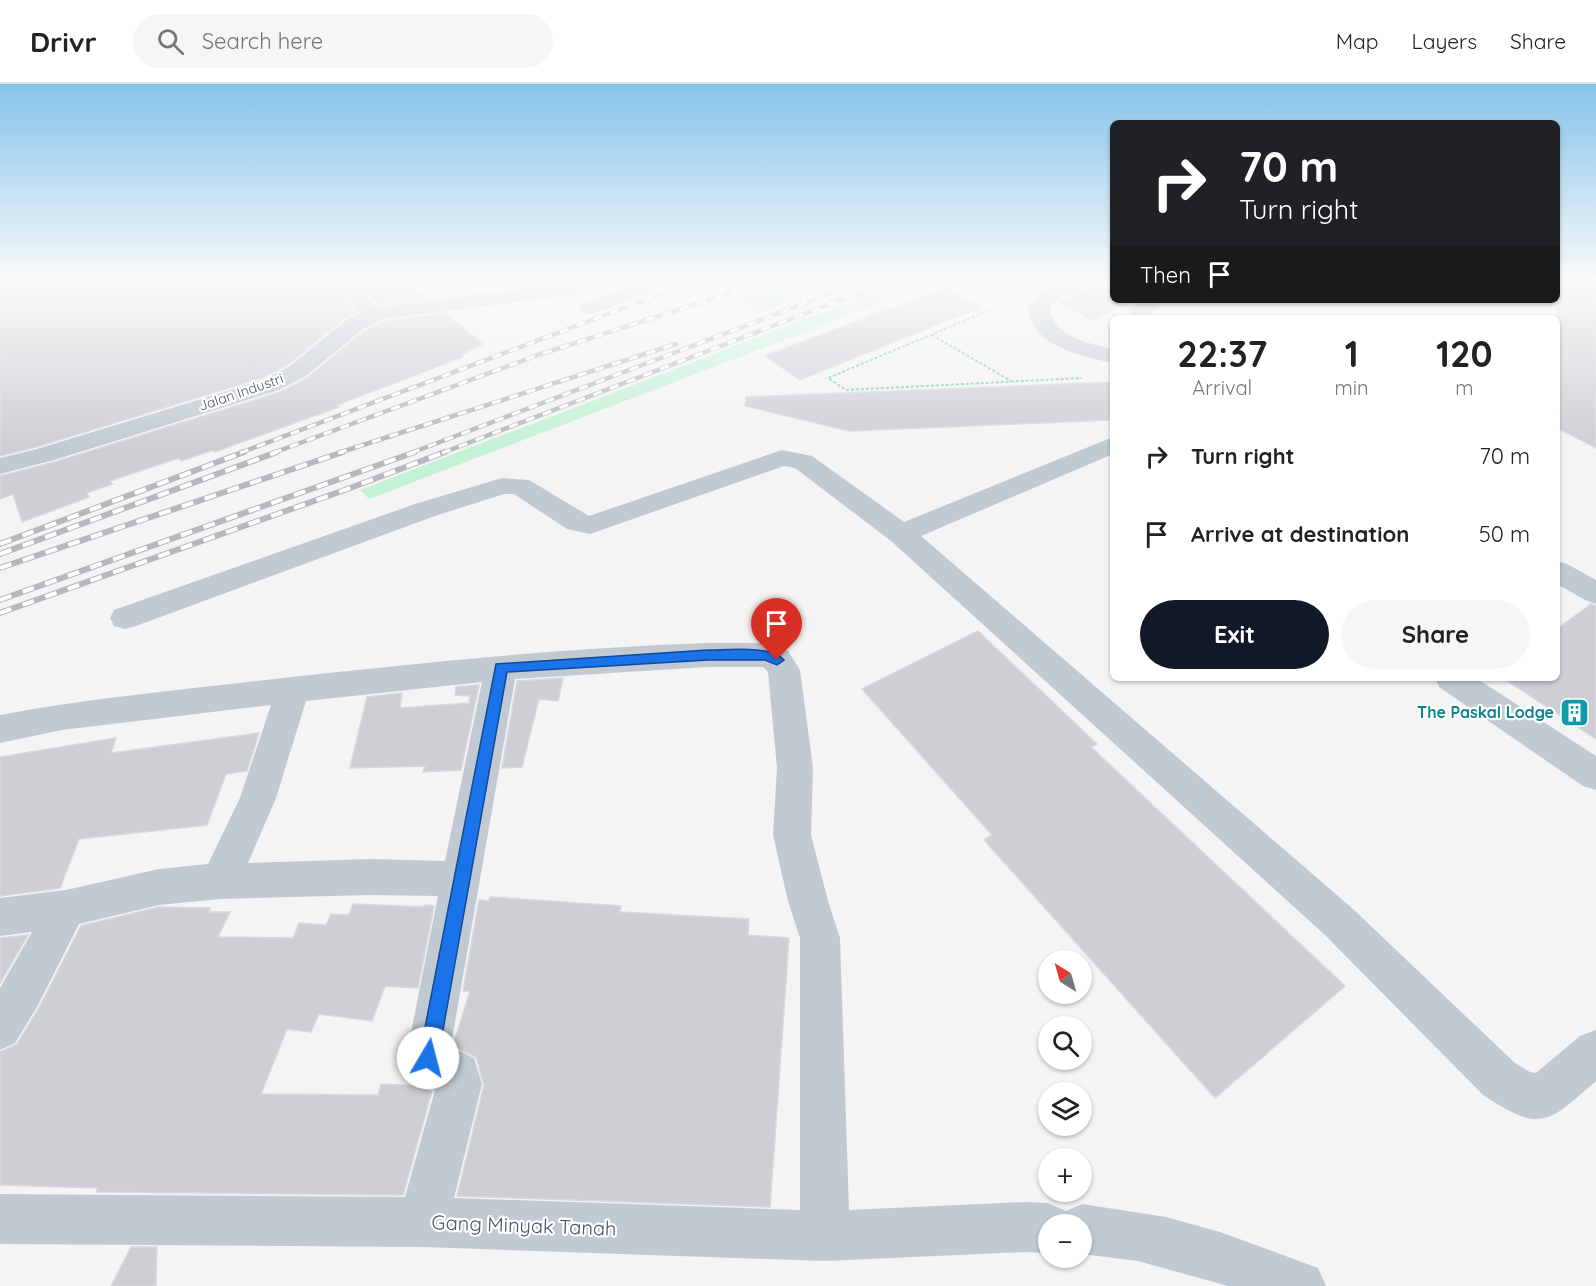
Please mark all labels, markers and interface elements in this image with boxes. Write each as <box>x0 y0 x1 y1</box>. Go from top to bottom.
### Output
search box <box>133 14 553 68</box>
text: Drivr <box>30 24 97 59</box>
icon: search <box>154 25 187 58</box>
text: Search here <box>202 27 323 55</box>
text: Map <box>1336 28 1379 54</box>
text: Layers <box>1412 28 1477 54</box>
text: Share <box>1510 28 1566 54</box>
text: 70 m <box>1239 140 1338 193</box>
icon: right <box>1140 144 1218 222</box>
text: Turn right <box>1239 192 1358 226</box>
icon: arrive <box>1203 258 1236 291</box>
text: Then <box>1140 261 1191 289</box>
text: 22:37 <box>1177 331 1267 376</box>
text: 1 <box>1345 331 1359 376</box>
text: 120 <box>1436 331 1493 376</box>
street label: Jalan Industri <box>196 369 286 415</box>
text: Arrival <box>1192 375 1252 400</box>
text: min <box>1335 375 1369 400</box>
text: m <box>1455 375 1473 400</box>
icon: right <box>1140 440 1173 473</box>
text: Turn right <box>1191 442 1295 470</box>
text: 70 m <box>1480 442 1530 470</box>
icon: arrive <box>1140 518 1173 551</box>
text: Arrive at destination <box>1191 520 1409 548</box>
text: 50 m <box>1479 520 1530 548</box>
pin <box>751 598 802 660</box>
button: Exit <box>1140 600 1329 669</box>
button: Share <box>1341 600 1530 669</box>
icon: arrive <box>760 607 793 640</box>
building icon: The Paskal Lodge <box>1559 696 1591 728</box>
place label: The Paskal Lodge <box>1417 702 1554 722</box>
north arrow <box>1038 950 1092 1004</box>
map controls <box>1038 950 1092 1268</box>
button: search <box>1038 1016 1092 1070</box>
position arrow <box>396 1026 460 1090</box>
button: layers <box>1038 1082 1092 1136</box>
button: + <box>1038 1148 1092 1202</box>
street label: Gang Minyak Tanah <box>431 1209 617 1241</box>
button: − <box>1038 1214 1092 1268</box>

